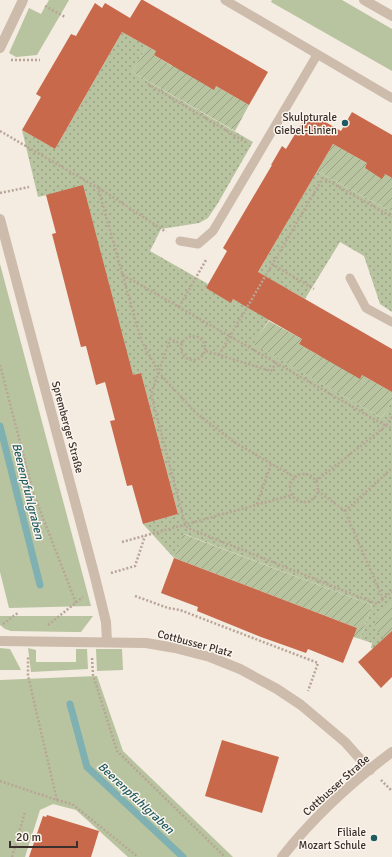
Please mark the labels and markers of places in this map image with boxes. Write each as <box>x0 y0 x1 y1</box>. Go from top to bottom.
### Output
place label: Skulpturale Giebel-Linien <box>274 111 337 137</box>
marker: Skulpturale Giebel-Linien <box>340 118 350 128</box>
place label: Filiale Mozart Schule <box>299 826 366 852</box>
marker: Filiale Mozart Schule <box>369 833 379 843</box>

